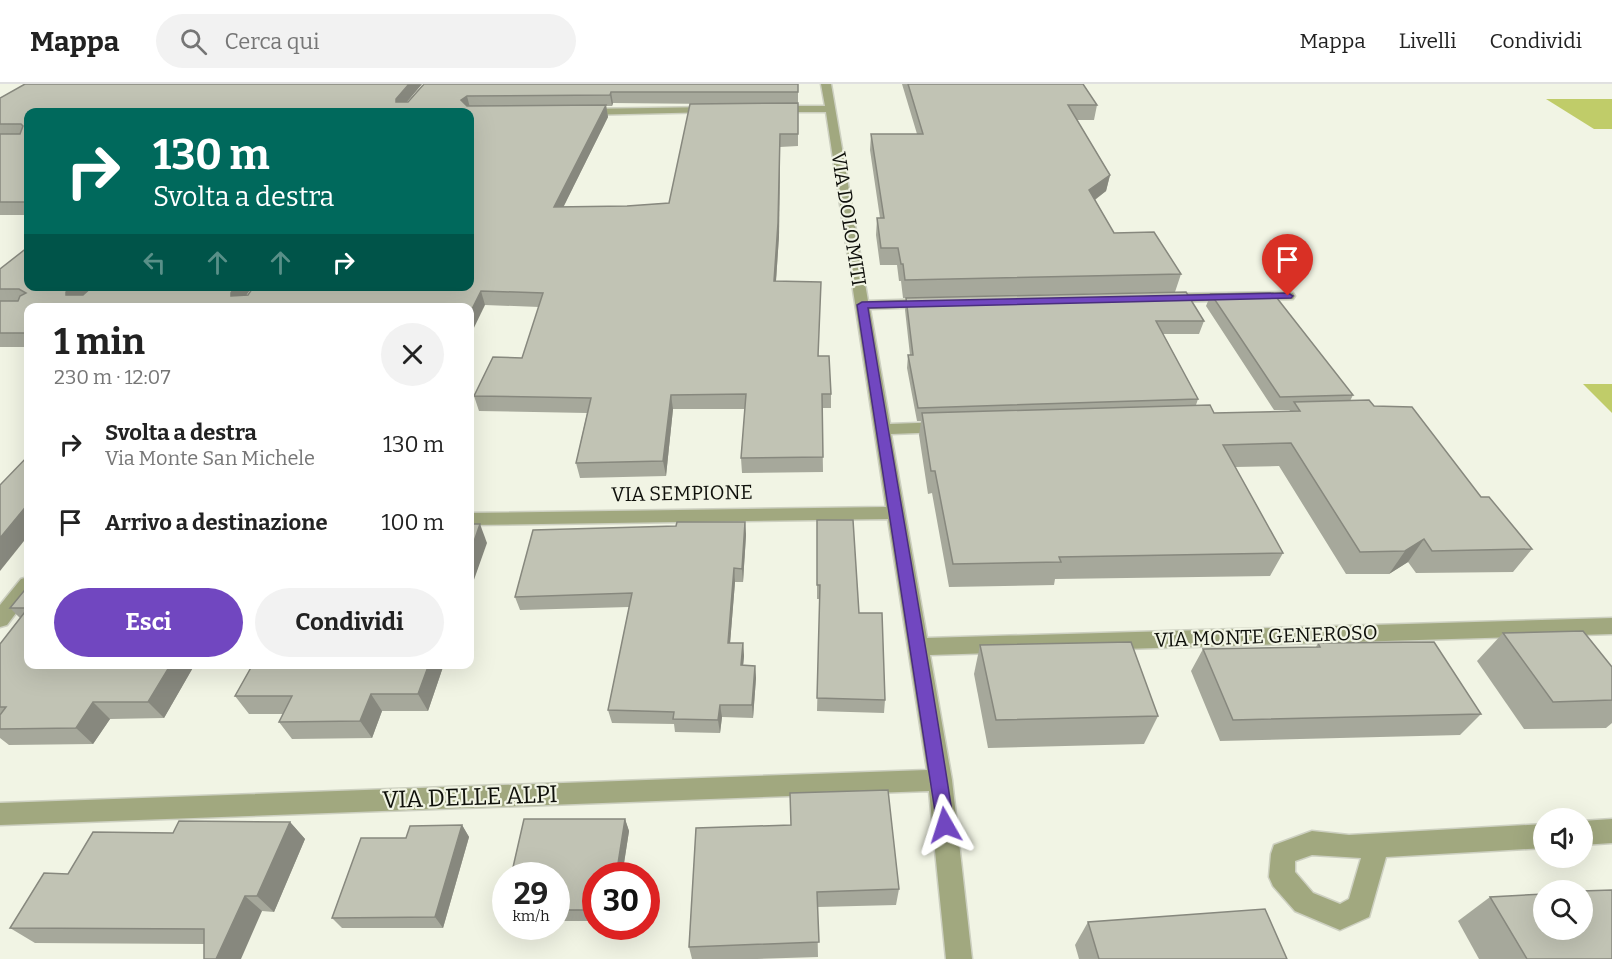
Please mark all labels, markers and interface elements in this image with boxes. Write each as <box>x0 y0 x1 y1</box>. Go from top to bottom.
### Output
search box <box>156 14 576 68</box>
text: Mappa <box>30 25 120 58</box>
icon: search <box>177 25 210 58</box>
text: Cerca qui <box>225 28 320 55</box>
text: Mappa <box>1299 28 1366 54</box>
text: Livelli <box>1399 28 1456 54</box>
text: Condividi <box>1489 28 1582 54</box>
text: 130 m <box>153 130 270 180</box>
icon: right <box>54 132 132 210</box>
street label: VIA DOLOMITI <box>827 150 871 288</box>
text: Svolta a destra <box>153 181 334 213</box>
pin <box>1262 234 1313 296</box>
icon: arrive <box>1271 243 1304 276</box>
icon: left <box>138 246 171 279</box>
icon: ahead <box>201 246 234 279</box>
icon: ahead <box>264 246 297 279</box>
icon: right <box>327 246 360 279</box>
text: 1 min <box>54 320 145 364</box>
button: close <box>381 323 444 386</box>
text: 230 m · 12:07 <box>54 365 170 389</box>
text: Svolta a destra <box>105 419 257 446</box>
icon: right <box>54 428 87 461</box>
text: 130 m <box>383 431 444 458</box>
text: Via Monte San Michele <box>105 446 315 470</box>
street label: VIA SEMPIONE <box>611 480 753 506</box>
icon: arrive <box>54 506 87 539</box>
text: Arrivo a destinazione <box>105 509 328 536</box>
text: 100 m <box>381 509 444 536</box>
button: Esci <box>54 588 243 657</box>
button: Condividi <box>255 588 444 657</box>
street label: VIA MONTE GENEROSO <box>1154 620 1378 652</box>
street label: VIA DELLE ALPI <box>382 780 558 814</box>
position arrow <box>913 793 977 857</box>
map controls <box>1533 808 1593 940</box>
button: sound <box>1533 808 1593 868</box>
speed limit sign: 30 <box>582 862 660 940</box>
text: 29 <box>514 876 548 912</box>
button: search <box>1533 880 1593 940</box>
text: km/h <box>512 907 550 925</box>

